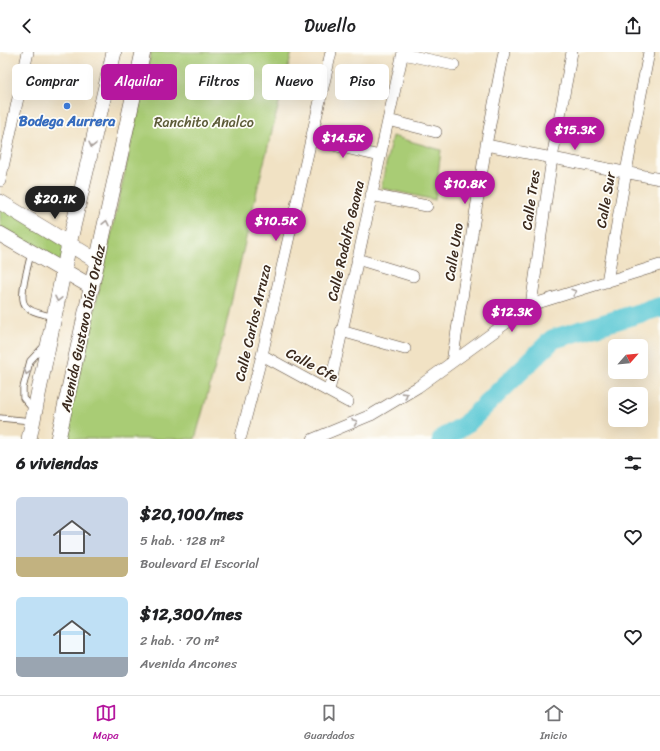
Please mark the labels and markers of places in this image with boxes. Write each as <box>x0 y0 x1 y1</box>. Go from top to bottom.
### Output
marker: Bodega Aurrera <box>62 101 72 111</box>
place label: Bodega Aurrera <box>19 109 116 134</box>
pin: $15.3K <box>542 117 608 151</box>
pin: $14.5K <box>310 125 376 159</box>
pin: $10.8K <box>432 171 498 205</box>
pin: $20.1K <box>22 186 88 220</box>
pin: $10.5K <box>243 208 309 242</box>
pin: $12.3K <box>479 299 545 333</box>

